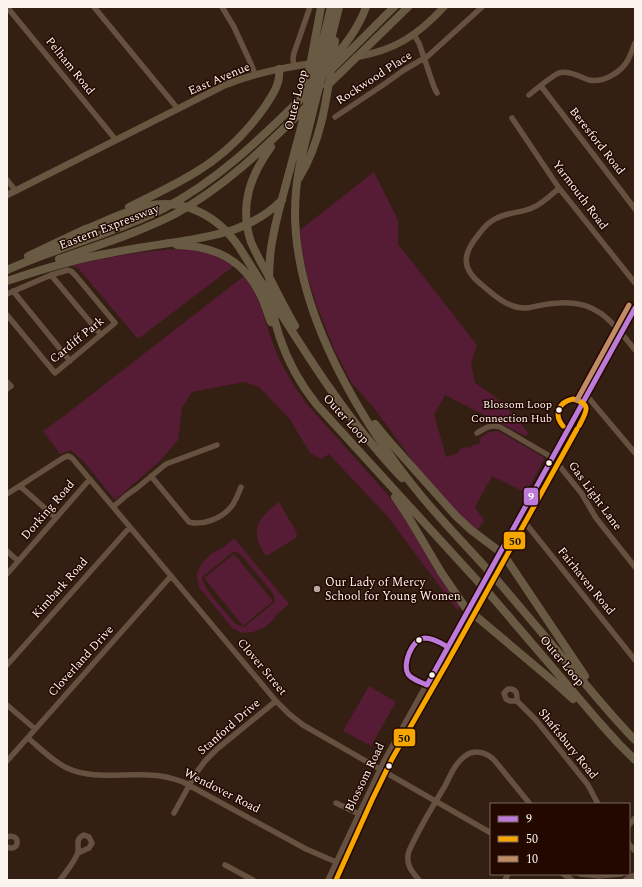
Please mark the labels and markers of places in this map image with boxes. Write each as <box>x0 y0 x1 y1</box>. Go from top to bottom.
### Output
place label: Blossom Loop Connection Hub <box>471 396 552 427</box>
marker: Blossom Loop Connection Hub <box>554 405 564 415</box>
unlabelled marker <box>544 458 554 468</box>
place label: Our Lady of Mercy School for Young Women <box>325 573 461 606</box>
marker: Our Lady of Mercy School for Young Women <box>312 584 322 594</box>
unlabelled marker <box>414 635 424 645</box>
unlabelled marker <box>427 670 437 680</box>
unlabelled marker <box>384 761 394 771</box>

